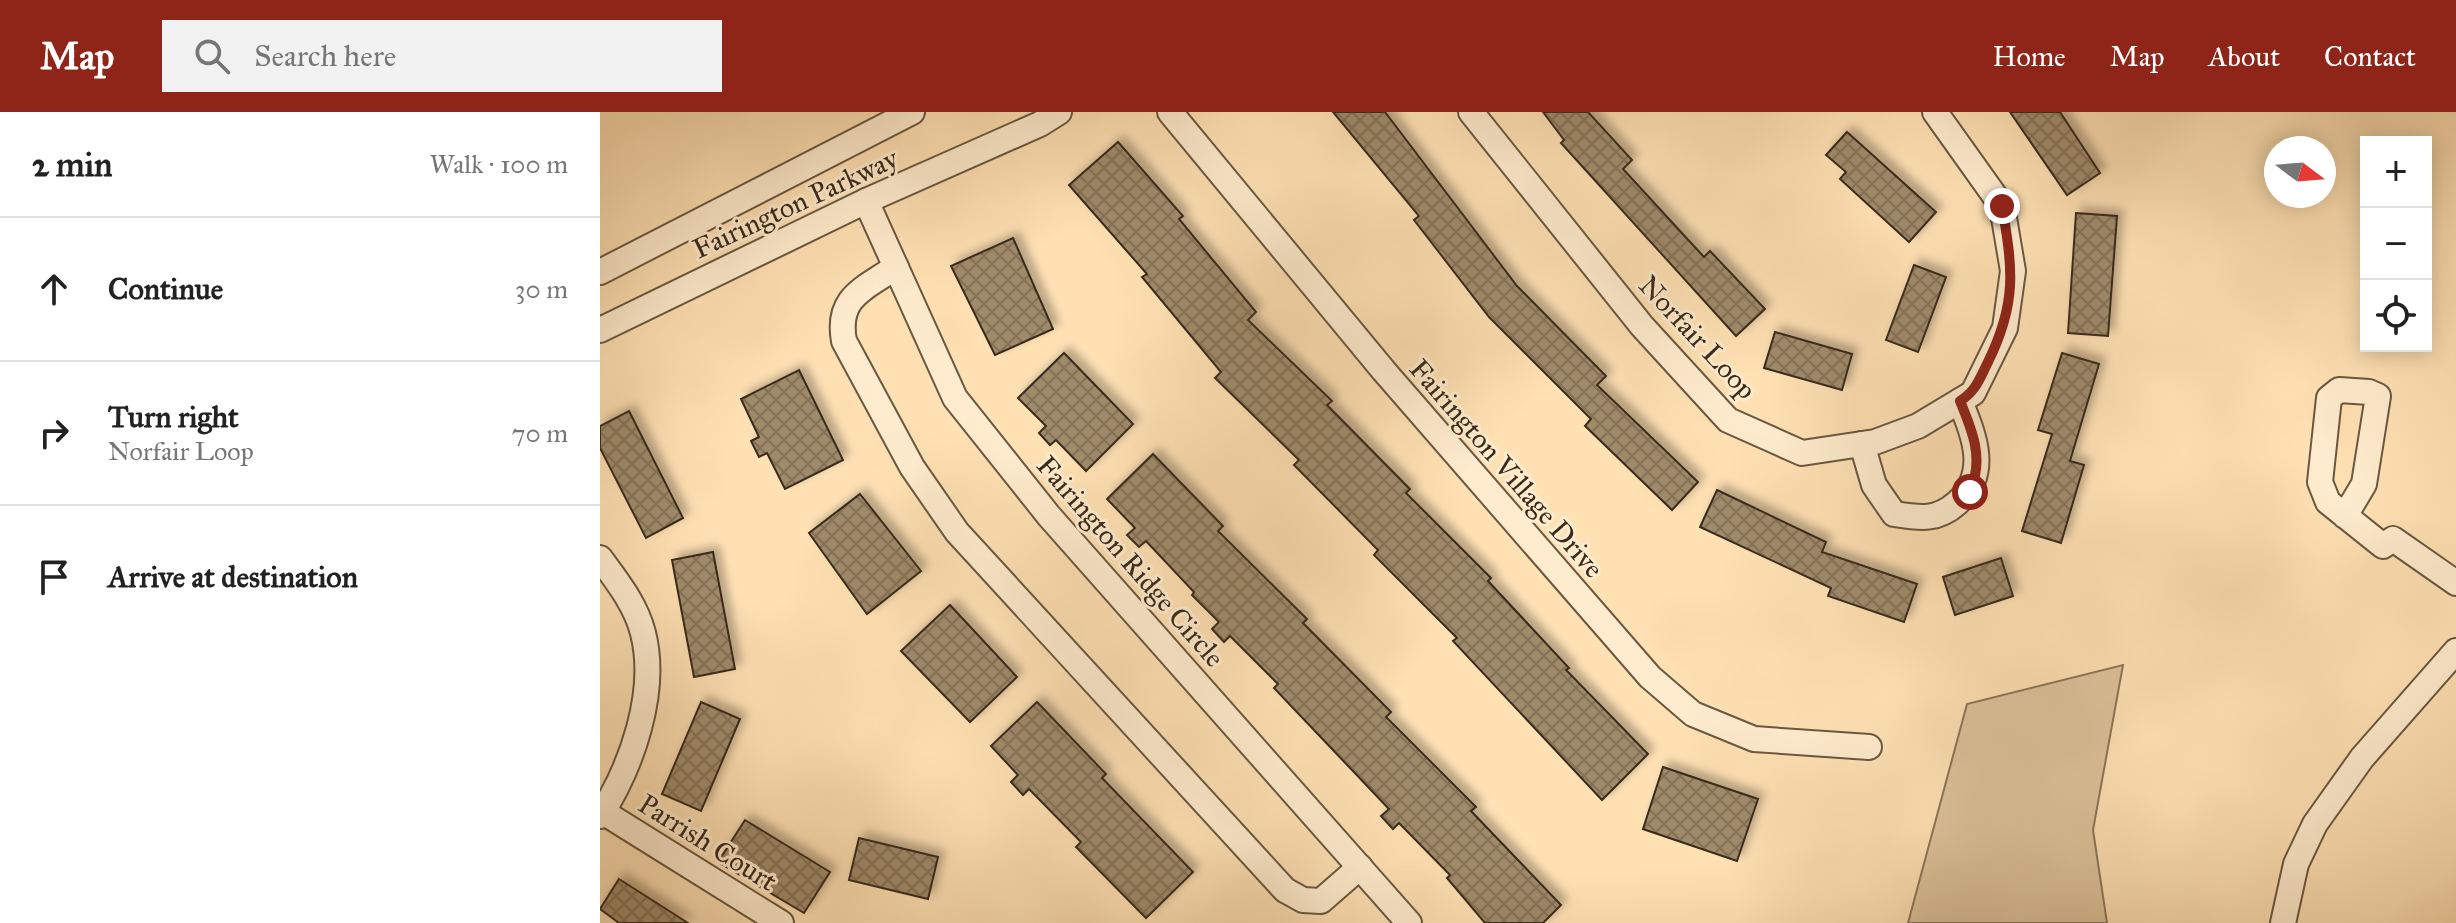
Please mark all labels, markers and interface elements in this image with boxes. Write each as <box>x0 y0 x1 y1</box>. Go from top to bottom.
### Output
search box <box>162 20 722 92</box>
text: Map <box>40 33 114 79</box>
icon: search <box>190 34 234 78</box>
text: Search here <box>254 38 396 74</box>
text: Home <box>1993 39 2066 74</box>
text: Map <box>2110 39 2164 74</box>
text: About <box>2208 39 2280 74</box>
text: Contact <box>2324 39 2416 74</box>
north arrow <box>2264 136 2336 208</box>
map controls <box>2360 136 2432 352</box>
button: + <box>2360 136 2432 208</box>
street label: Fairington Parkway <box>687 140 904 266</box>
text: 2 min <box>32 144 112 185</box>
text: Walk · 100 m <box>430 148 568 180</box>
route end <box>1984 188 2020 224</box>
button: − <box>2360 208 2432 280</box>
icon: ahead <box>32 267 76 311</box>
street label: Norfair Loop <box>1631 268 1764 407</box>
text: Continue <box>108 271 223 307</box>
text: 30 m <box>515 273 568 305</box>
button: locate <box>2360 280 2432 352</box>
street label: Fairington Village Drive <box>1402 352 1611 585</box>
text: Turn right <box>108 399 239 435</box>
icon: right <box>32 411 76 455</box>
text: 70 m <box>512 417 568 449</box>
text: Norfair Loop <box>108 435 254 467</box>
street label: Fairington Ridge Circle <box>1029 448 1232 674</box>
route start <box>1952 474 1988 510</box>
icon: arrive <box>32 555 76 599</box>
text: Arrive at destination <box>108 559 358 595</box>
street label: Parrish Court <box>632 786 783 899</box>

